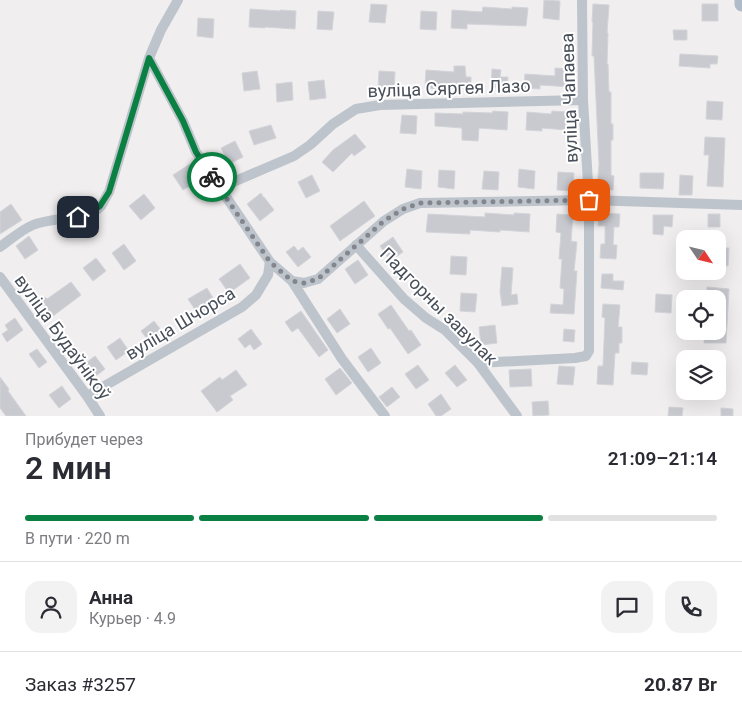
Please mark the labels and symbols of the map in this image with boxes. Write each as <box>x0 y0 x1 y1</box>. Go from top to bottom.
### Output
street label: вуліца Чапаева <box>556 33 582 163</box>
street label: вуліца Сяргея Лазо <box>367 75 531 101</box>
courier <box>187 152 237 202</box>
pin <box>568 179 610 221</box>
pin <box>57 196 99 238</box>
north arrow <box>676 230 726 280</box>
street label: Падгорны завулак <box>376 243 502 369</box>
street label: вуліца Будаўнікоў <box>11 270 116 404</box>
street label: вуліца Шчорса <box>121 282 239 364</box>

